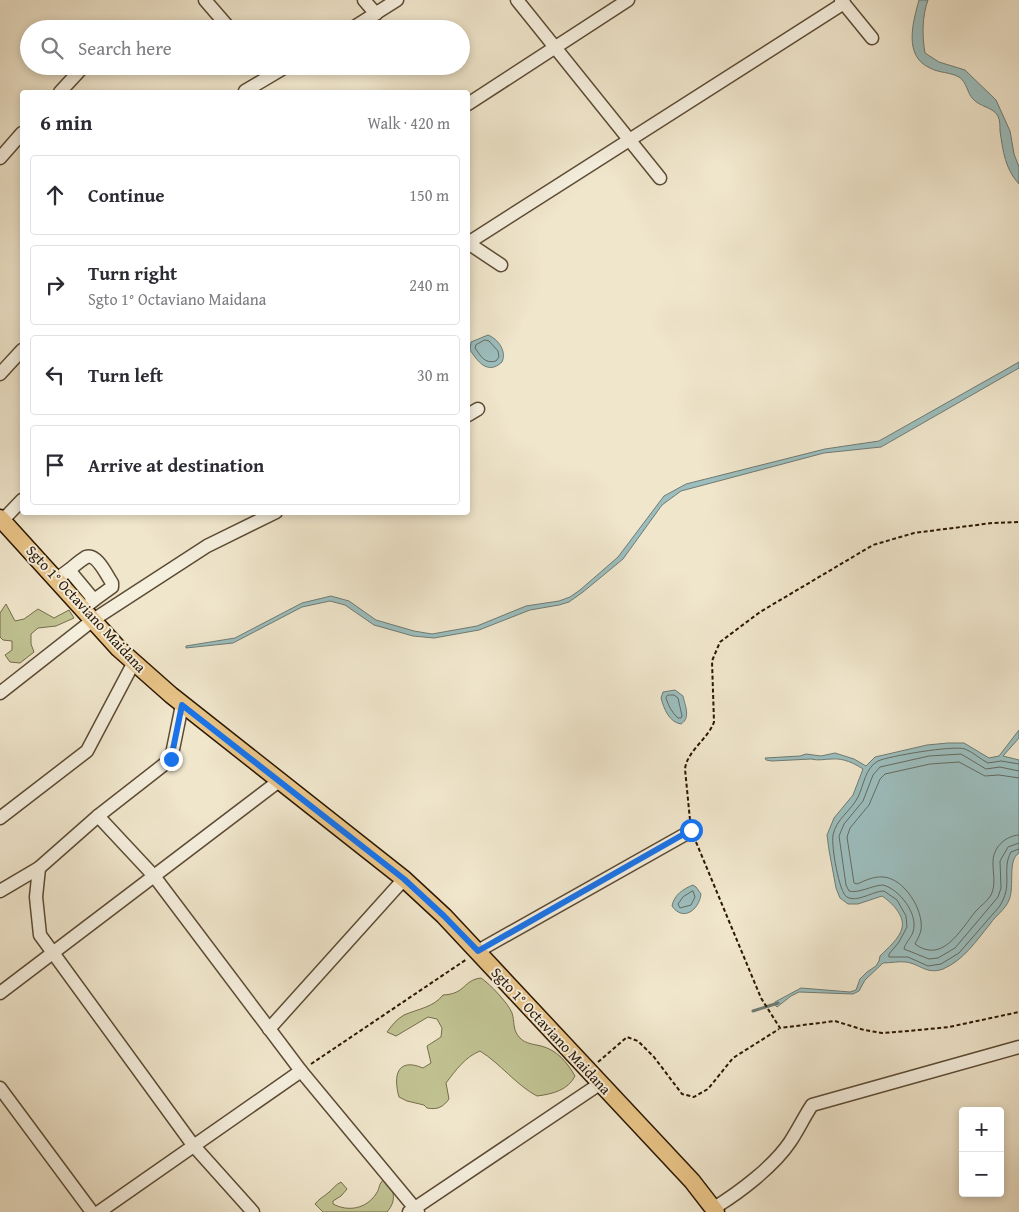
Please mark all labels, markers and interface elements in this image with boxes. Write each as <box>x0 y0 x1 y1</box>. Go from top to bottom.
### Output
search box <box>20 20 470 75</box>
icon: search <box>38 34 66 62</box>
text: Search here <box>78 34 172 62</box>
text: 6 min <box>40 107 92 138</box>
text: Walk · 420 m <box>367 111 450 135</box>
icon: ahead <box>41 181 69 209</box>
text: Continue <box>88 181 165 209</box>
text: 150 m <box>409 183 449 207</box>
text: Turn right <box>88 259 177 287</box>
icon: right <box>41 271 69 299</box>
text: 240 m <box>409 273 449 297</box>
text: Sgto 1° Octaviano Maidana <box>88 287 266 311</box>
icon: left <box>41 361 69 389</box>
text: Turn left <box>88 361 163 389</box>
text: 30 m <box>417 363 449 387</box>
icon: arrive <box>41 451 69 479</box>
text: Arrive at destination <box>88 451 264 479</box>
street label: Sgto 1° Octaviano Maidana <box>22 540 151 677</box>
route end <box>160 748 183 771</box>
route start <box>680 819 703 842</box>
street label: Sgto 1° Octaviano Maidana <box>487 962 616 1099</box>
map controls <box>959 1107 1004 1197</box>
button: + <box>959 1107 1004 1152</box>
button: − <box>959 1152 1004 1197</box>

